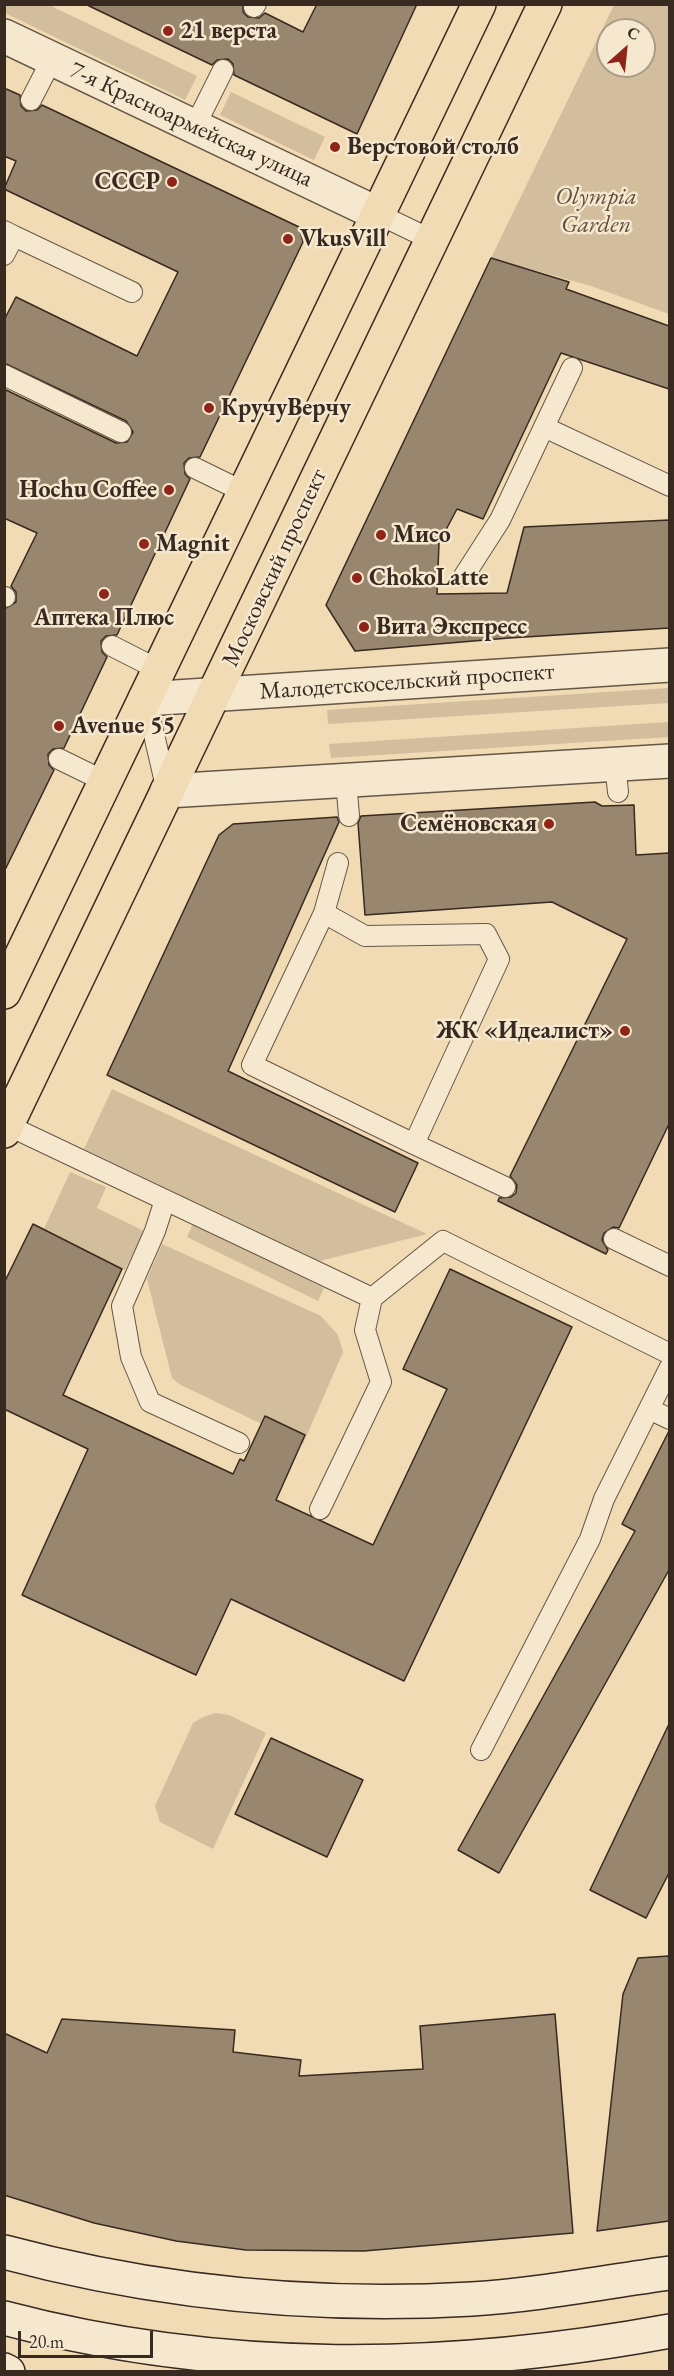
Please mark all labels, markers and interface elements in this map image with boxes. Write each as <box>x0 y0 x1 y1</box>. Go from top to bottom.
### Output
place label: 21 верста <box>180 17 277 45</box>
north arrow <box>596 18 656 78</box>
text: С <box>624 21 643 45</box>
marker: 21 верста <box>161 24 175 38</box>
street label: 7-я Красноармейская улица <box>65 56 317 194</box>
place label: Верстовой столб <box>347 133 519 161</box>
marker: Верстовой столб <box>328 140 342 154</box>
place label: СССР <box>94 168 160 196</box>
marker: СССР <box>165 175 179 189</box>
park label: Olympia Garden <box>555 183 637 239</box>
place label: VkusVill <box>300 225 386 253</box>
marker: VkusVill <box>281 232 295 246</box>
place label: КручуВерчу <box>221 394 351 422</box>
marker: КручуВерчу <box>202 401 216 415</box>
street label: Московский проспект <box>217 464 333 672</box>
place label: Hochu Coffee <box>19 476 157 504</box>
marker: Hochu Coffee <box>162 483 176 497</box>
place label: Мисо <box>393 521 451 549</box>
marker: Мисо <box>374 528 388 542</box>
place label: Magnit <box>156 530 230 558</box>
marker: Magnit <box>137 537 151 551</box>
place label: ChokoLatte <box>369 564 488 592</box>
marker: ChokoLatte <box>350 571 364 585</box>
marker: Аптека Плюс <box>97 587 111 601</box>
place label: Аптека Плюс <box>34 604 174 632</box>
place label: Вита Экспресс <box>376 613 527 641</box>
marker: Вита Экспресс <box>357 620 371 634</box>
street label: Малодетскосельский проспект <box>259 657 555 707</box>
place label: Avenue 55 <box>71 712 175 740</box>
marker: Avenue 55 <box>52 719 66 733</box>
place label: Семёновская <box>400 810 537 838</box>
marker: Семёновская <box>542 817 556 831</box>
place label: ЖК «Идеалист» <box>436 1017 613 1045</box>
marker: ЖК «Идеалист» <box>618 1024 632 1038</box>
scale bar <box>21 2319 156 2357</box>
text: 20 m <box>29 2330 64 2353</box>

